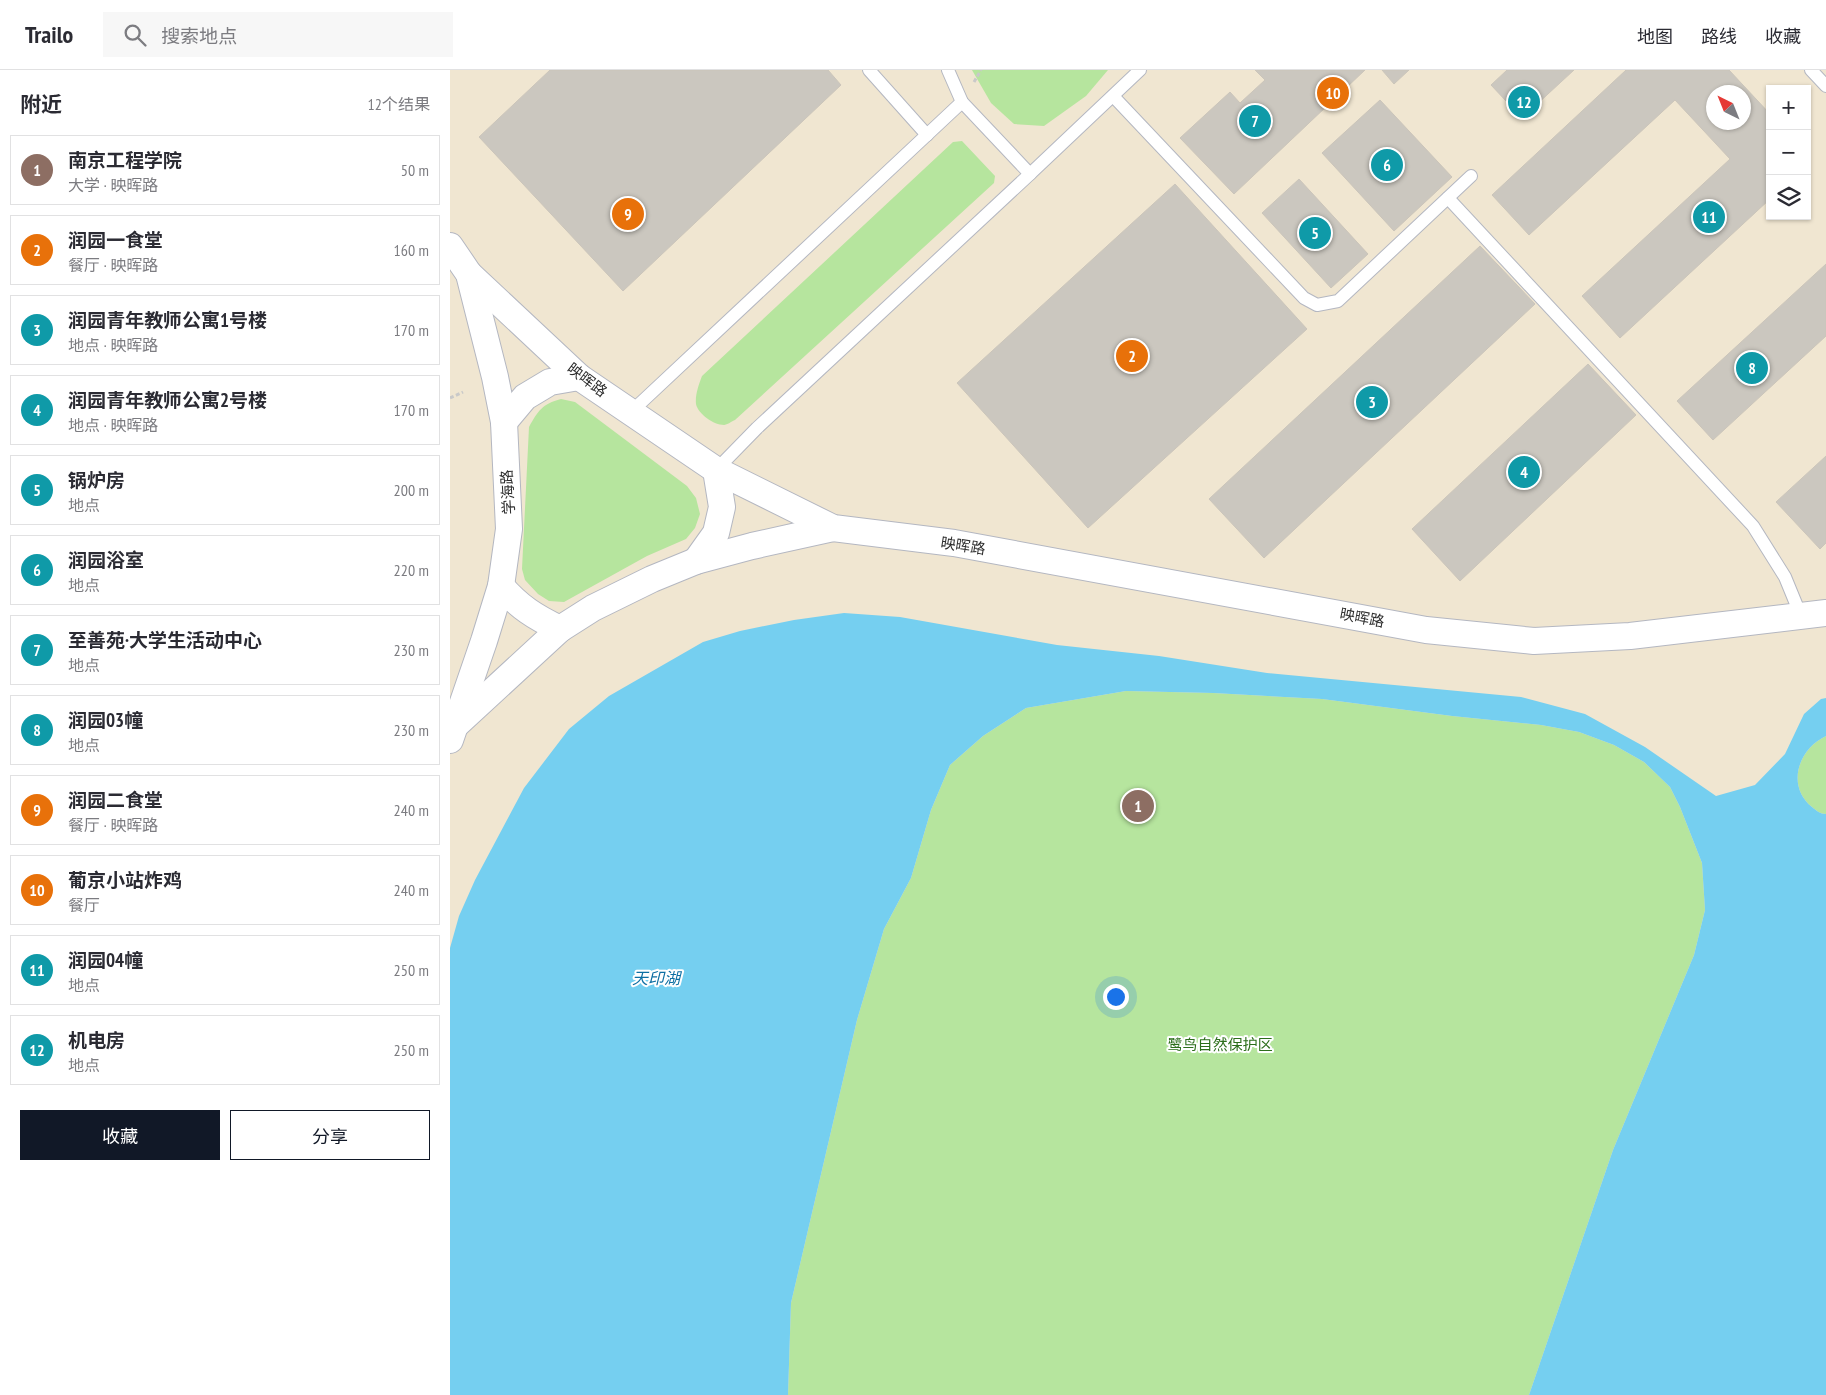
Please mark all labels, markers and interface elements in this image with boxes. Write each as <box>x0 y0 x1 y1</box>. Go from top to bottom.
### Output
search box <box>103 12 453 57</box>
text: Trailo <box>25 19 73 50</box>
icon: search <box>121 21 149 49</box>
text: 搜索地点 <box>161 24 237 48</box>
text: 地图 <box>1637 25 1673 48</box>
text: 路线 <box>1701 25 1737 48</box>
text: 收藏 <box>1765 25 1801 48</box>
pin: 10 <box>1317 74 1349 112</box>
pin: 12 <box>1508 83 1540 121</box>
north arrow <box>1706 85 1751 130</box>
map controls <box>1766 85 1811 220</box>
button: + <box>1766 85 1811 130</box>
text: 附近 <box>20 91 62 118</box>
text: 12个结果 <box>368 94 430 114</box>
pin: 7 <box>1239 102 1271 140</box>
button: − <box>1766 130 1811 175</box>
pin: 6 <box>1371 146 1403 184</box>
text: 南京工程学院 <box>68 148 182 172</box>
text: 1 <box>33 160 41 180</box>
text: 50 m <box>401 160 429 180</box>
text: 大学 · 映晖路 <box>68 175 158 195</box>
button: layers <box>1766 175 1811 220</box>
pin: 9 <box>612 195 644 233</box>
pin: 11 <box>1693 198 1725 236</box>
pin: 5 <box>1299 214 1331 252</box>
text: 润园一食堂 <box>68 228 163 252</box>
text: 2 <box>33 240 41 260</box>
text: 160 m <box>394 240 429 260</box>
text: 餐厅 · 映晖路 <box>68 255 158 275</box>
text: 润园青年教师公寓1号楼 <box>68 308 267 332</box>
text: 3 <box>33 320 41 340</box>
text: 170 m <box>394 320 429 340</box>
text: 地点 · 映晖路 <box>68 335 158 355</box>
pin: 2 <box>1116 337 1148 375</box>
pin: 8 <box>1736 349 1768 387</box>
street label: 映晖路 <box>564 358 611 401</box>
pin: 3 <box>1356 383 1388 421</box>
text: 润园青年教师公寓2号楼 <box>68 388 267 412</box>
text: 4 <box>33 400 41 420</box>
text: 170 m <box>394 400 429 420</box>
text: 地点 · 映晖路 <box>68 415 158 435</box>
pin: 4 <box>1508 453 1540 491</box>
text: 锅炉房 <box>68 468 125 492</box>
street label: 学海路 <box>497 469 518 515</box>
text: 5 <box>33 480 41 500</box>
text: 200 m <box>394 480 429 500</box>
text: 地点 <box>68 495 100 515</box>
street label: 映晖路 <box>939 533 987 558</box>
text: 润园浴室 <box>68 548 144 572</box>
text: 6 <box>33 560 41 580</box>
text: 220 m <box>394 560 429 580</box>
text: 地点 <box>68 575 100 595</box>
street label: 映晖路 <box>1338 604 1386 631</box>
text: 至善苑·大学生活动中心 <box>68 628 262 652</box>
text: 7 <box>33 640 41 660</box>
text: 230 m <box>394 640 429 660</box>
text: 地点 <box>68 655 100 675</box>
text: 润园03幢 <box>68 708 143 732</box>
text: 8 <box>33 720 41 740</box>
text: 230 m <box>394 720 429 740</box>
text: 地点 <box>68 735 100 755</box>
pin: 1 <box>1122 787 1154 825</box>
text: 润园二食堂 <box>68 788 163 812</box>
text: 9 <box>33 800 41 820</box>
text: 240 m <box>394 800 429 820</box>
text: 餐厅 · 映晖路 <box>68 815 158 835</box>
text: 葡京小站炸鸡 <box>68 868 182 892</box>
text: 10 <box>29 880 45 900</box>
text: 240 m <box>394 880 429 900</box>
text: 餐厅 <box>68 895 100 915</box>
text: 润园04幢 <box>68 948 143 972</box>
text: 11 <box>29 960 45 980</box>
text: 250 m <box>394 960 429 980</box>
water label: 天印湖 <box>632 968 683 988</box>
text: 地点 <box>68 975 100 995</box>
your location <box>1103 984 1129 1010</box>
text: 机电房 <box>68 1028 125 1052</box>
park label: 鹭鸟自然保护区 <box>1167 1035 1273 1054</box>
text: 12 <box>29 1040 45 1060</box>
text: 250 m <box>394 1040 429 1060</box>
text: 地点 <box>68 1055 100 1075</box>
button: 收藏 <box>20 1110 220 1160</box>
button: 分享 <box>230 1110 430 1160</box>

